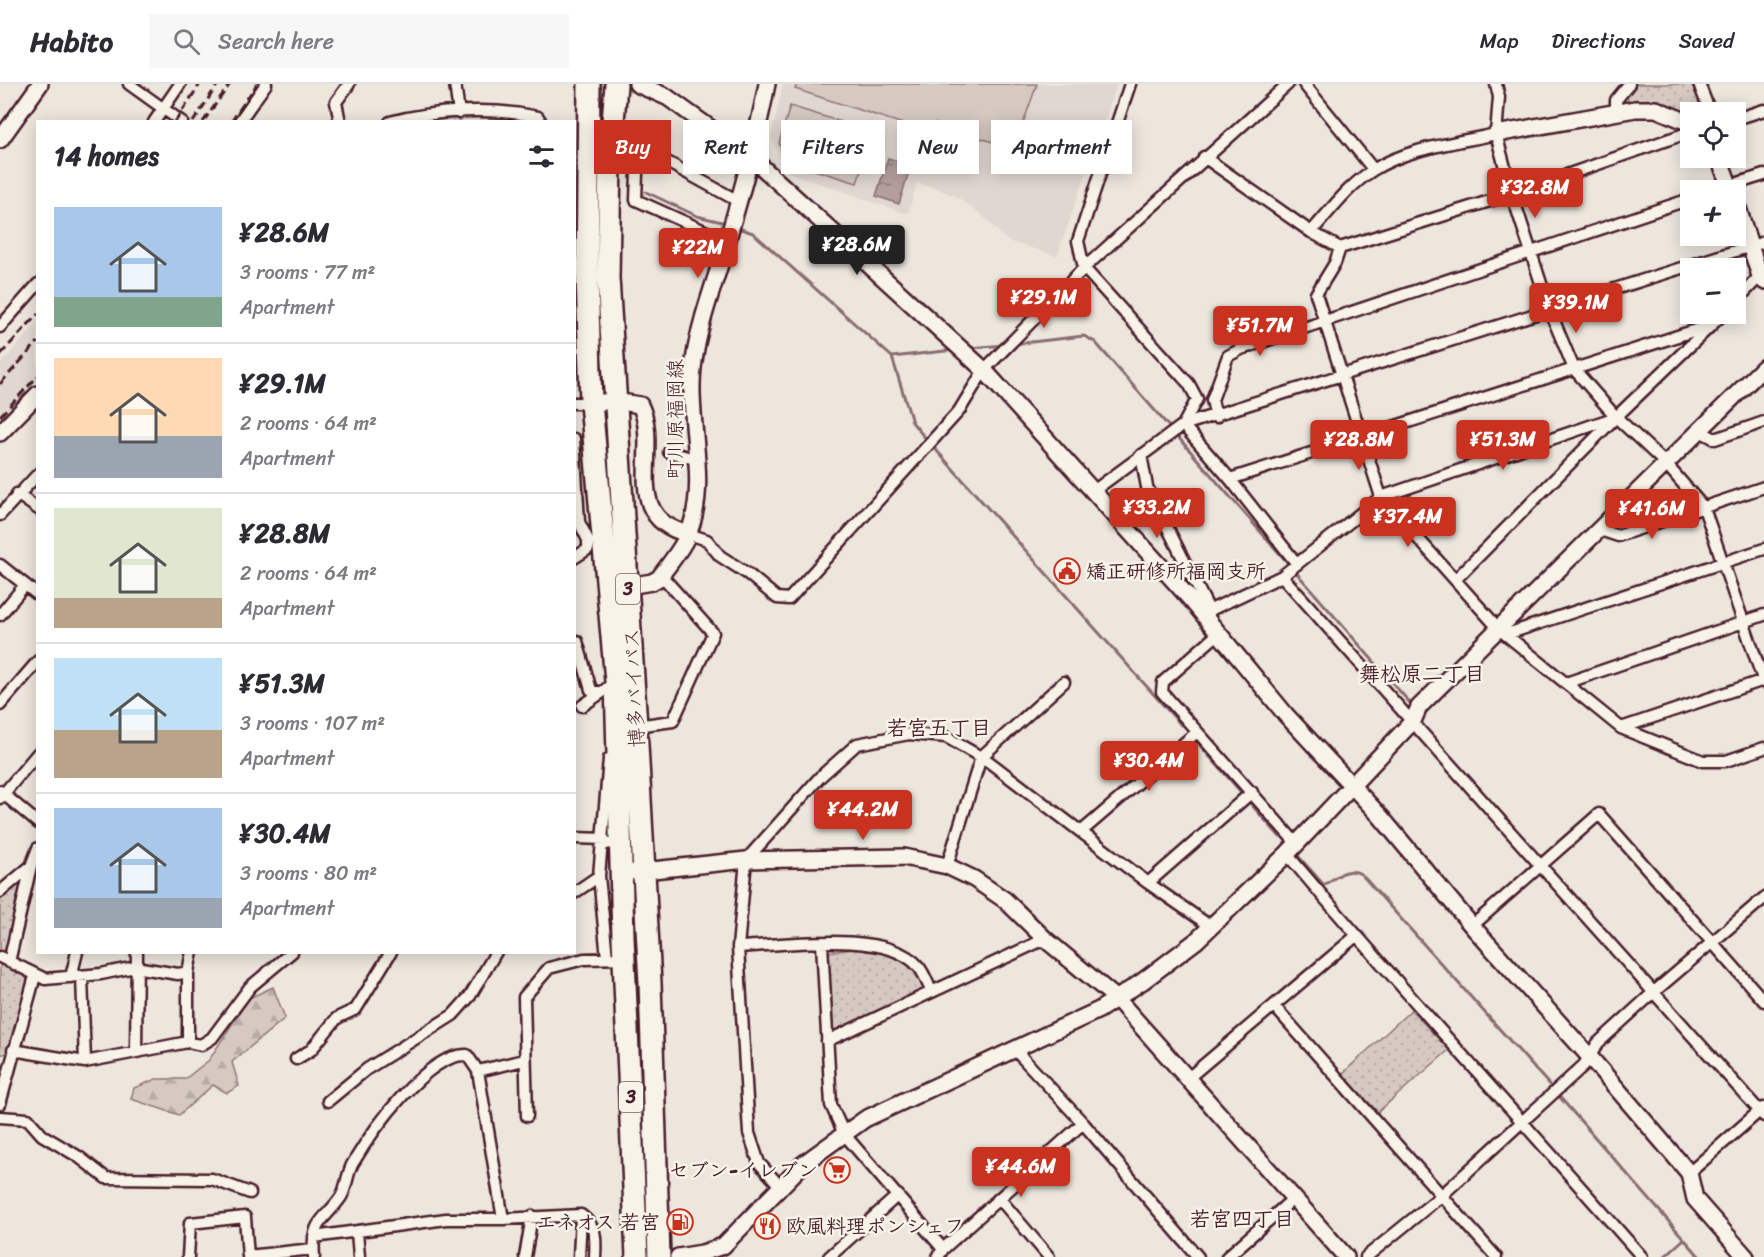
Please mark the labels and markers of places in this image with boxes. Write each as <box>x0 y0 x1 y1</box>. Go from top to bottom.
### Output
pin: ¥32.8M <box>1486 168 1584 219</box>
pin: ¥28.6M <box>808 225 906 276</box>
pin: ¥22M <box>662 228 734 279</box>
pin: ¥29.1M <box>995 278 1093 329</box>
pin: ¥39.1M <box>1527 283 1625 334</box>
pin: ¥51.7M <box>1211 306 1309 357</box>
pin: ¥28.8M <box>1310 420 1408 471</box>
pin: ¥51.3M <box>1454 420 1552 471</box>
pin: ¥33.2M <box>1108 488 1206 539</box>
pin: ¥41.6M <box>1603 489 1701 540</box>
pin: ¥37.4M <box>1359 497 1457 548</box>
place label: 矯正研修所福岡支所 <box>1086 554 1266 589</box>
public building icon: 矯正研修所福岡支所 <box>1052 556 1082 586</box>
pin: ¥30.4M <box>1100 741 1198 792</box>
pin: ¥44.2M <box>814 790 912 841</box>
pin: ¥44.6M <box>972 1147 1070 1198</box>
place label: セブン-イレブン <box>669 1153 818 1188</box>
supermarket icon: セブン-イレブン <box>822 1155 852 1185</box>
place label: エネオス 若宮 <box>536 1205 660 1240</box>
fuel station icon: エネオス 若宮 <box>665 1207 695 1237</box>
place label: 欧風料理ポンシェフ <box>786 1209 964 1244</box>
restaurant icon: 欧風料理ポンシェフ <box>752 1211 782 1241</box>

